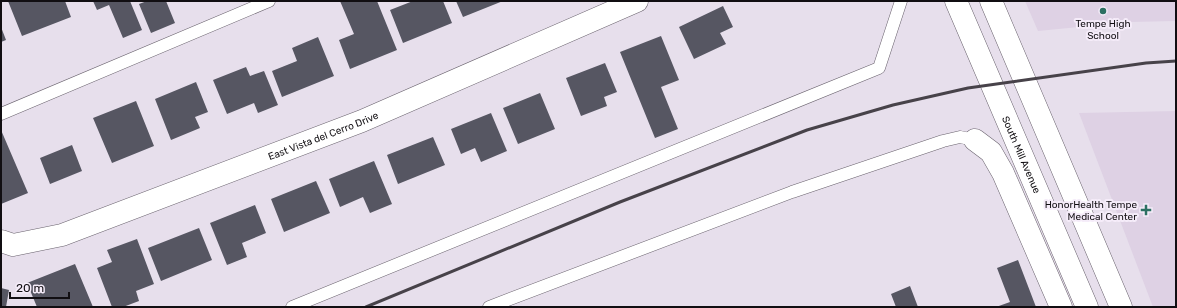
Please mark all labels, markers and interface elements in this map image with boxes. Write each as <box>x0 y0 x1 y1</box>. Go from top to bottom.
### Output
marker: Tempe High School <box>1098 6 1108 16</box>
place label: Tempe High School <box>1076 18 1130 42</box>
street label: East Vista del Cerro Drive <box>267 109 381 163</box>
street label: South Mill Avenue <box>999 114 1043 196</box>
place label: HonorHealth Tempe Medical Center <box>1045 199 1137 223</box>
marker: HonorHealth Tempe Medical Center <box>1140 204 1152 216</box>
scale bar <box>10 274 69 300</box>
text: 20 m <box>16 281 44 295</box>

